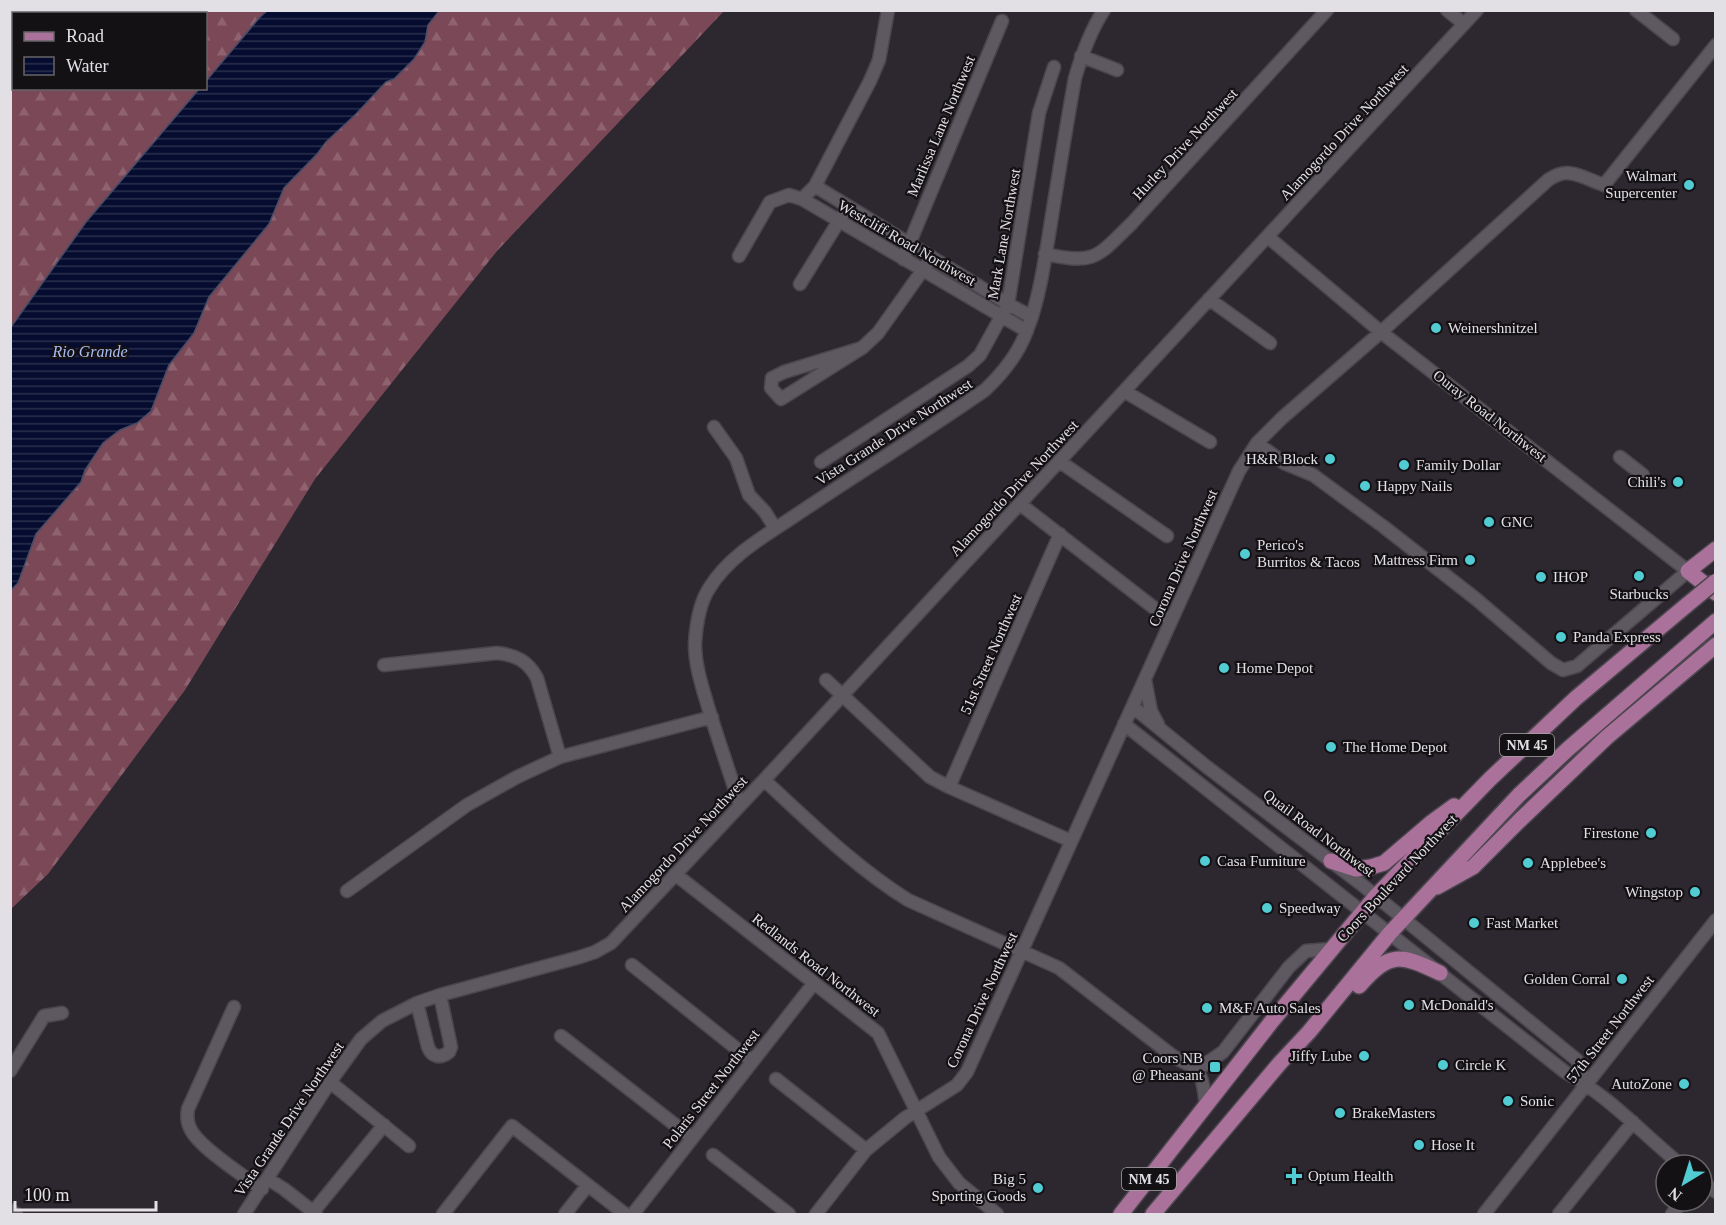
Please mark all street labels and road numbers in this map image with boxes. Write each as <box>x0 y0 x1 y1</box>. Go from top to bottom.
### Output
street label: Marlissa Lane Northwest <box>904 52 978 199</box>
street label: Alamogordo Drive Northwest <box>1277 60 1412 203</box>
street label: Hurley Drive Northwest <box>1129 85 1241 203</box>
street label: Mark Lane Northwest <box>985 167 1024 301</box>
street label: Westcliff Road Northwest <box>835 197 979 289</box>
street label: Ouray Road Northwest <box>1430 367 1550 466</box>
street label: Vista Grande Drive Northwest <box>813 375 976 488</box>
street label: Alamogordo Drive Northwest <box>947 416 1082 559</box>
street label: Corona Drive Northwest <box>1146 486 1221 629</box>
street label: 51st Street Northwest <box>957 591 1025 717</box>
road number: NM 45 <box>1500 734 1554 756</box>
street label: Alamogordo Drive Northwest <box>616 772 751 915</box>
street label: Quail Road Northwest <box>1260 786 1378 881</box>
street label: Coors Boulevard Northwest <box>1334 810 1461 945</box>
street label: Redlands Road Northwest <box>749 910 884 1020</box>
street label: Corona Drive Northwest <box>943 929 1021 1071</box>
street label: 57th Street Northwest <box>1563 972 1657 1086</box>
street label: Polaris Street Northwest <box>660 1026 763 1152</box>
street label: Vista Grande Drive Northwest <box>231 1038 347 1199</box>
road number: NM 45 <box>1122 1168 1176 1190</box>

